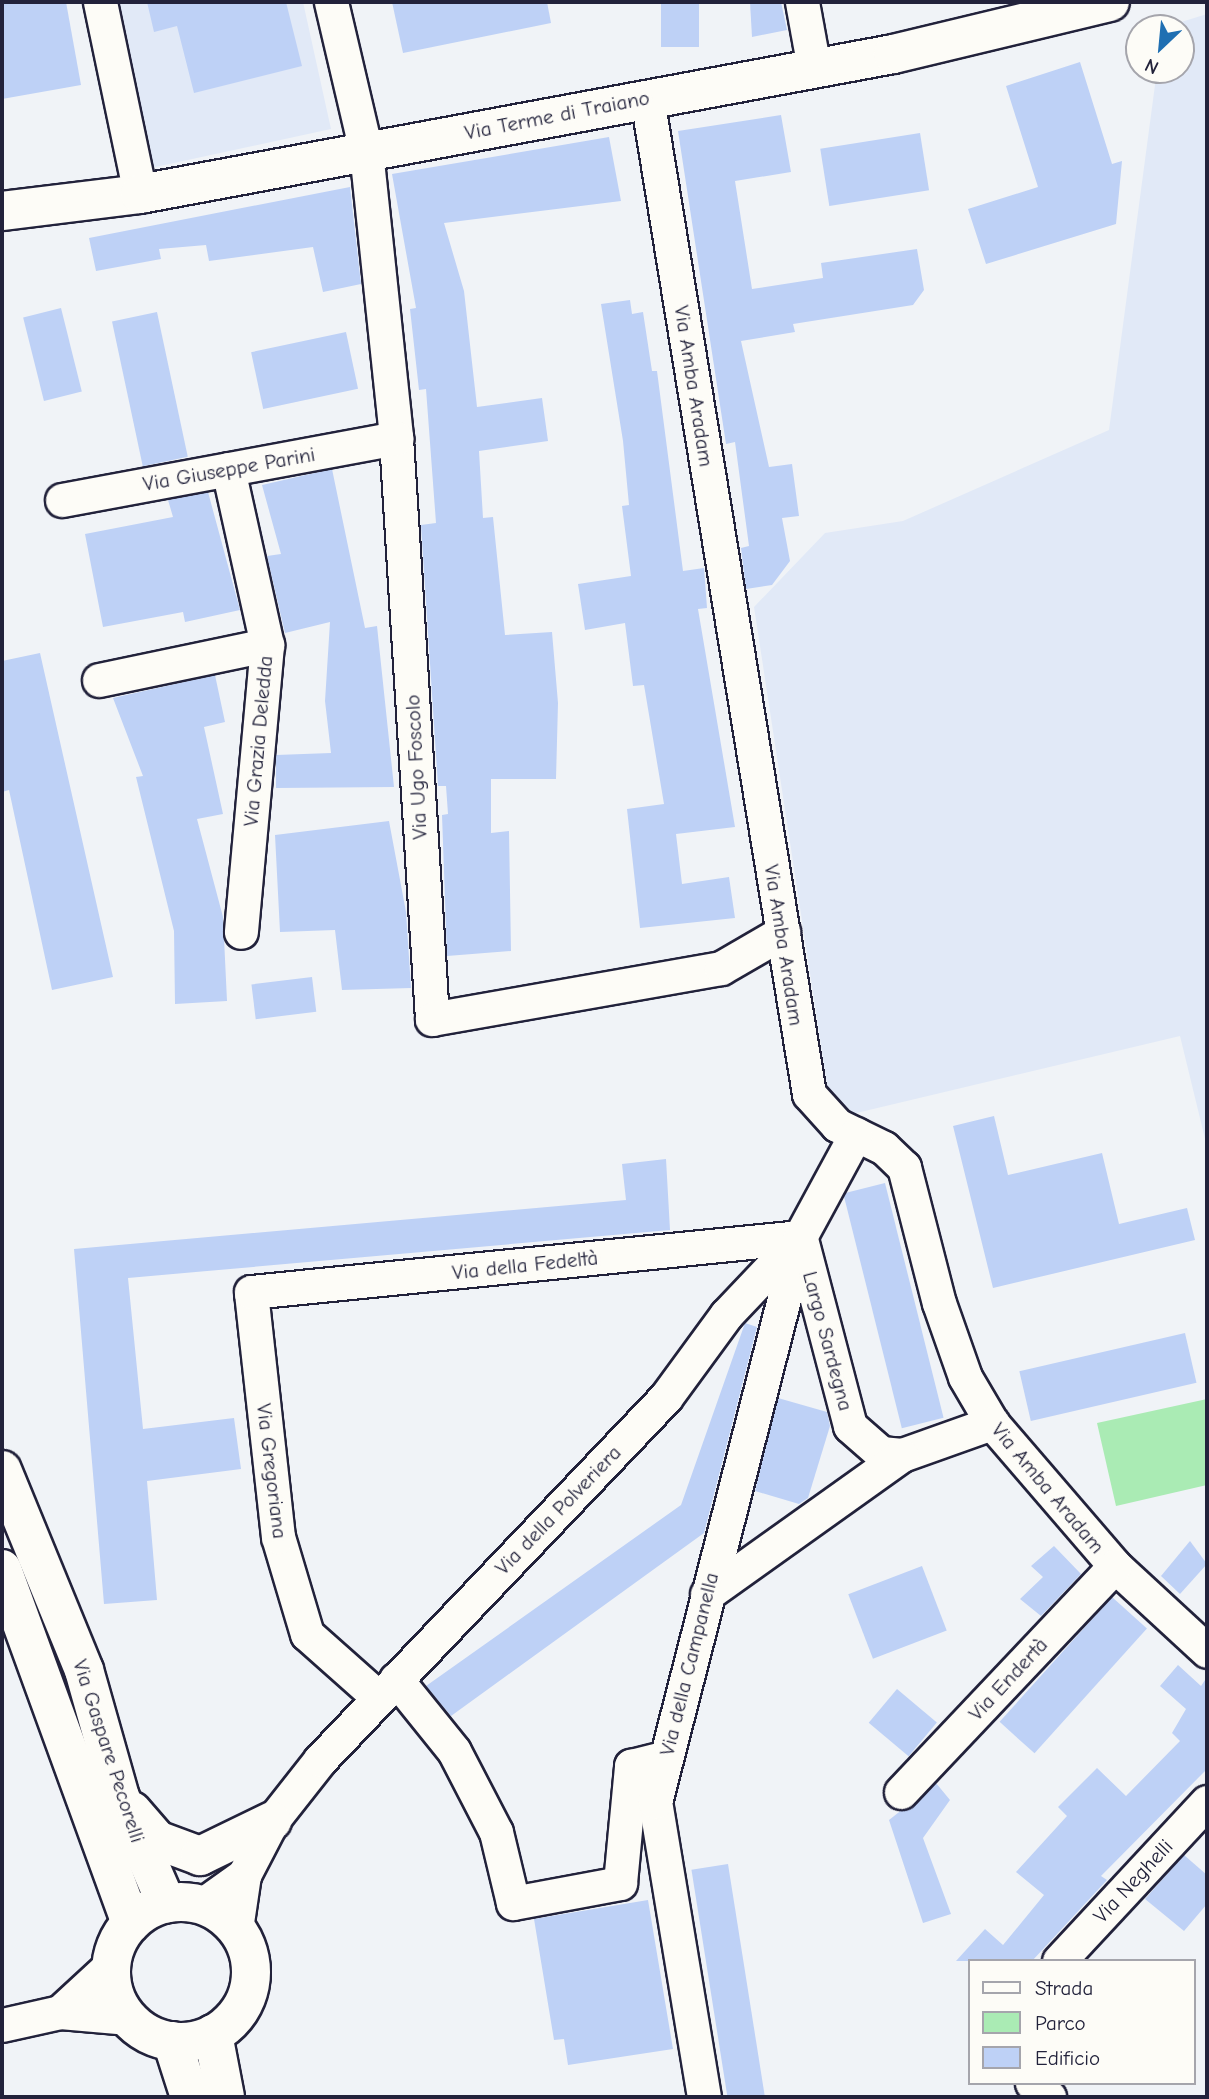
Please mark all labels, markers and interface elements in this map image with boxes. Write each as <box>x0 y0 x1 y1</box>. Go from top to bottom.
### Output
north arrow <box>1125 14 1195 84</box>
text: N <box>1141 53 1162 79</box>
street label: Via Terme di Traiano <box>462 85 652 145</box>
street label: Via Amba Aradam <box>669 304 719 468</box>
street label: Via Giuseppe Parini <box>141 441 317 497</box>
street label: Via Grazia Deledda <box>238 655 278 827</box>
street label: Via Ugo Foscolo <box>400 694 432 840</box>
street label: Via Amba Aradam <box>759 863 809 1027</box>
street label: Via della Fedeltà <box>451 1245 599 1285</box>
street label: Largo Sardegna <box>797 1269 859 1413</box>
street label: Via Gregoriana <box>251 1402 293 1540</box>
street label: Via Amba Aradam <box>986 1418 1110 1558</box>
street label: Via della Polveriera <box>490 1440 626 1580</box>
street label: Via della Campanella <box>654 1570 724 1758</box>
street label: Via Endertà <box>963 1632 1053 1726</box>
street label: Via Gaspare Pecorelli <box>68 1656 150 1846</box>
street label: Via Neghelli <box>1088 1834 1178 1928</box>
legend <box>968 1959 1195 2085</box>
text: Strada <box>1035 1976 1093 2000</box>
text: Parco <box>1035 2011 1086 2035</box>
text: Edificio <box>1035 2046 1100 2070</box>

